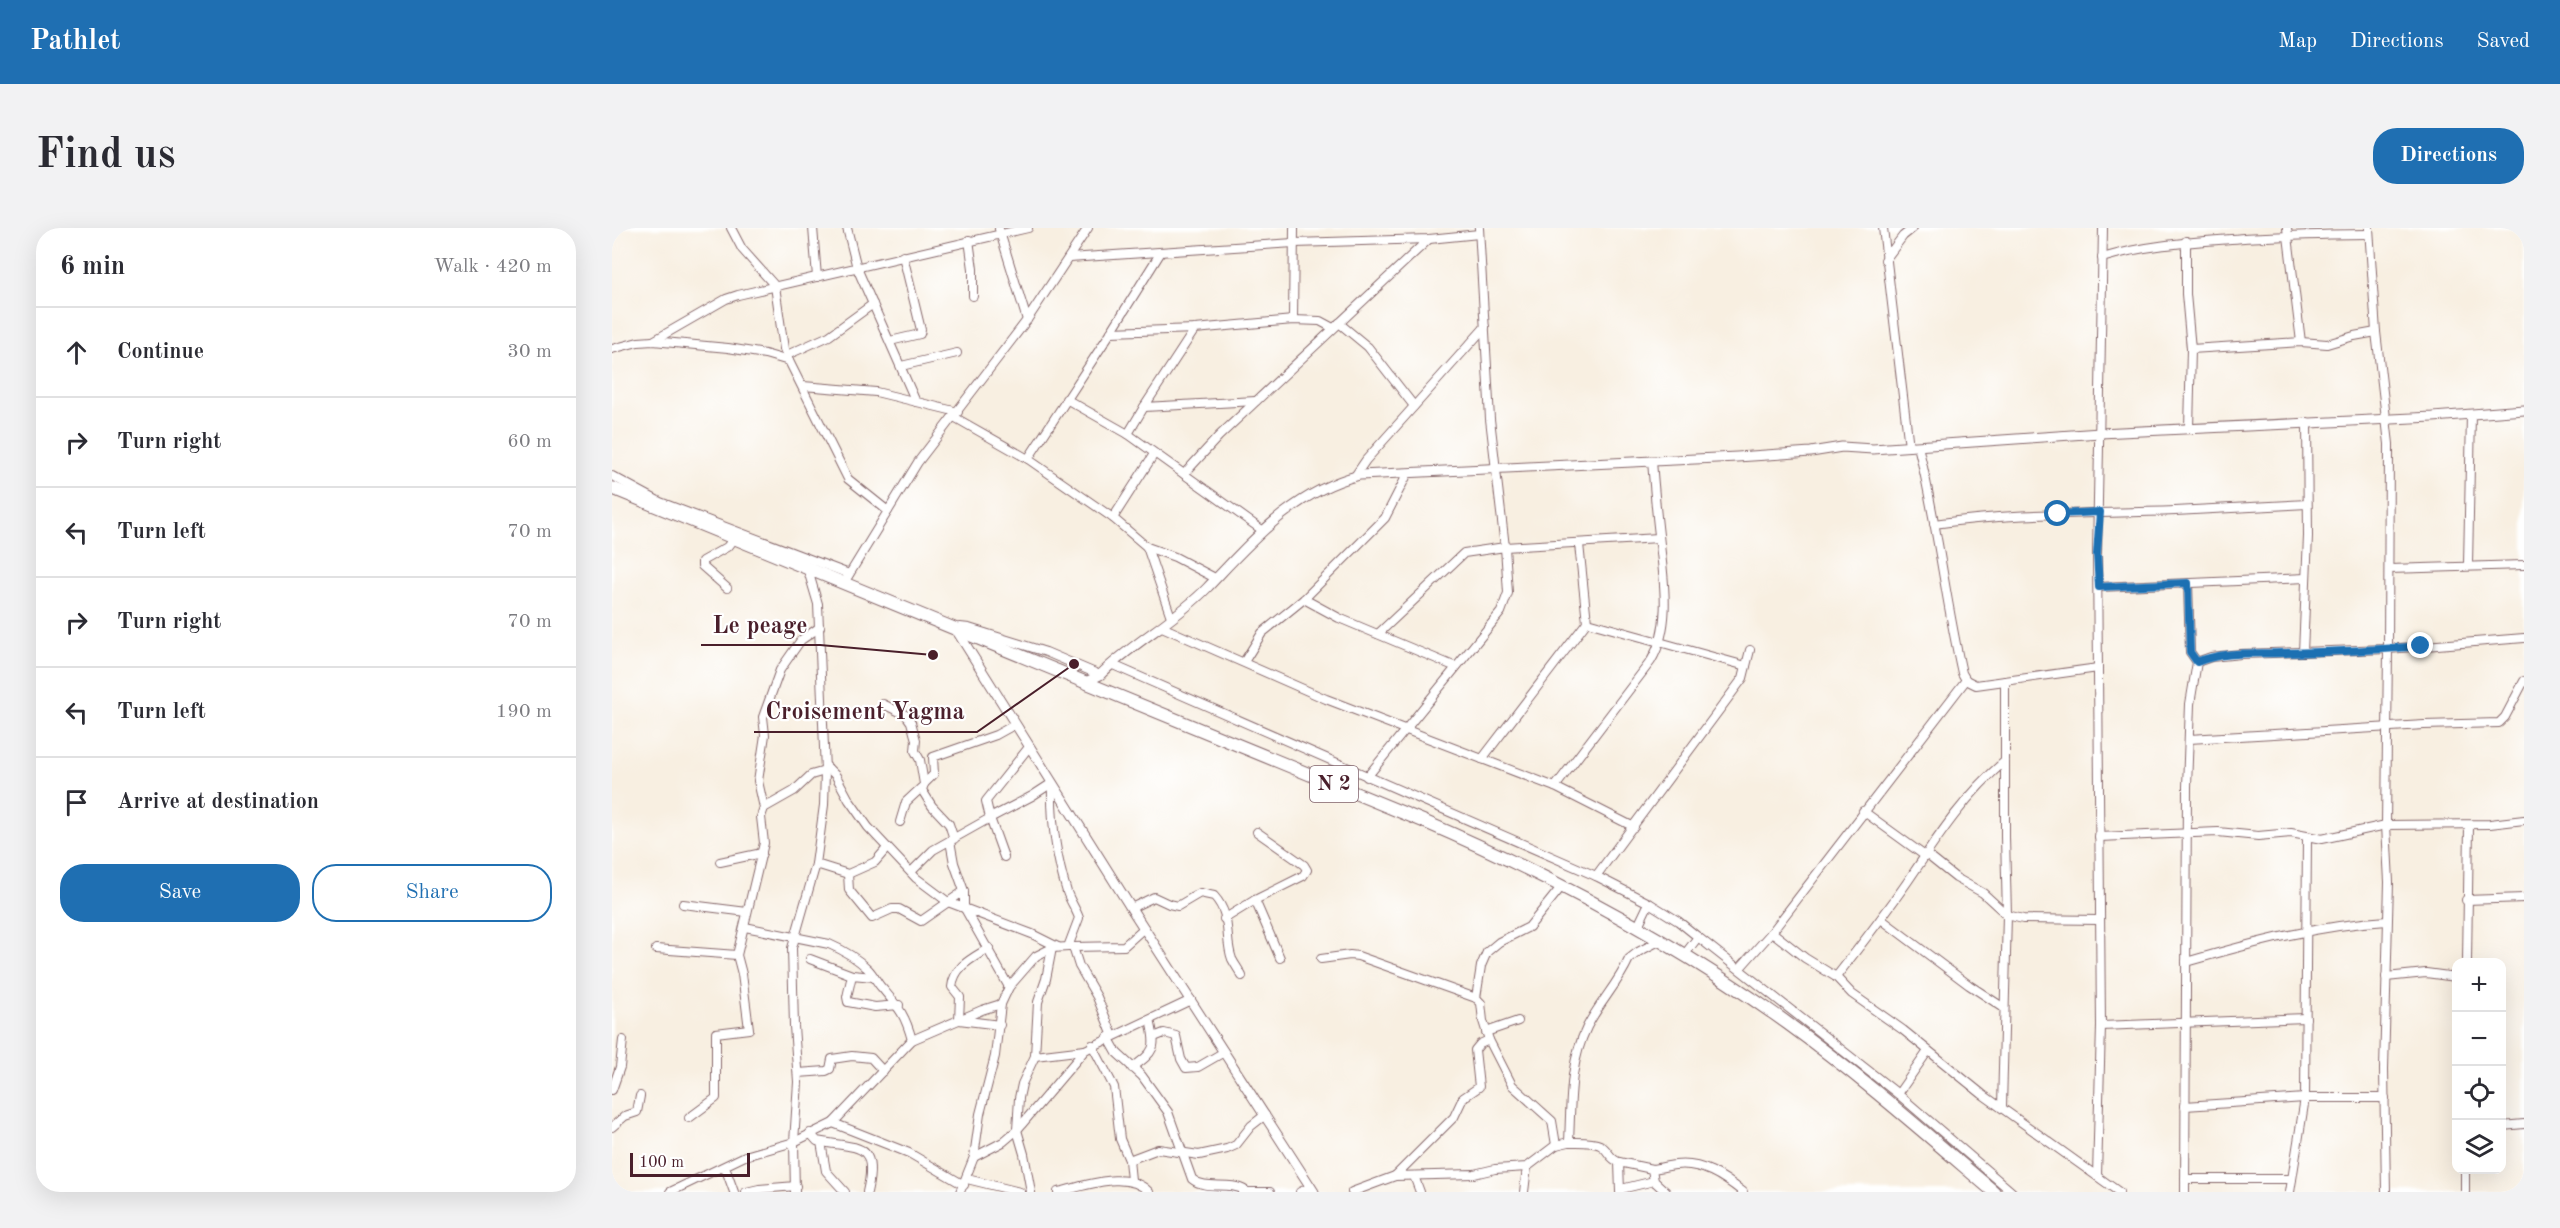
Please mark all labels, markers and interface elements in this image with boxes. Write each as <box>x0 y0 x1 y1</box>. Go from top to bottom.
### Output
text: Pathlet <box>30 28 121 56</box>
text: Map <box>2278 31 2317 52</box>
text: Directions <box>2350 31 2444 52</box>
text: Saved <box>2477 31 2530 52</box>
button: Directions <box>2373 128 2524 184</box>
text: Find us <box>36 135 175 177</box>
text: 6 min <box>60 254 125 280</box>
text: Walk · 420 m <box>433 257 552 277</box>
icon: ahead <box>60 336 93 369</box>
text: Continue <box>117 341 204 363</box>
text: 30 m <box>507 342 552 362</box>
icon: right <box>60 426 93 459</box>
text: Turn right <box>117 431 221 453</box>
text: 60 m <box>507 432 552 452</box>
route start <box>2044 500 2070 526</box>
icon: left <box>60 516 93 549</box>
text: Turn left <box>117 521 206 543</box>
text: 70 m <box>507 522 552 542</box>
callout: Le peage <box>701 603 820 645</box>
icon: right <box>60 606 93 639</box>
text: Turn right <box>117 611 221 633</box>
text: 70 m <box>507 612 552 632</box>
text: Le peage <box>712 615 808 639</box>
route end <box>2407 632 2433 658</box>
callout: Croisement Yagma <box>754 690 977 732</box>
icon: left <box>60 696 93 729</box>
text: Turn left <box>117 701 206 723</box>
text: Croisement Yagma <box>765 701 965 725</box>
text: 190 m <box>496 702 552 722</box>
road number: N 2 <box>1310 766 1358 802</box>
icon: arrive <box>60 786 93 819</box>
text: Arrive at destination <box>117 791 319 813</box>
button: Save <box>60 864 300 922</box>
button: Share <box>312 864 552 922</box>
map controls <box>2452 958 2506 1174</box>
button: + <box>2452 958 2506 1012</box>
button: − <box>2452 1012 2506 1066</box>
button: locate <box>2452 1066 2506 1120</box>
button: layers <box>2452 1120 2506 1174</box>
scale bar <box>630 1150 750 1178</box>
text: 100 m <box>639 1155 684 1171</box>

